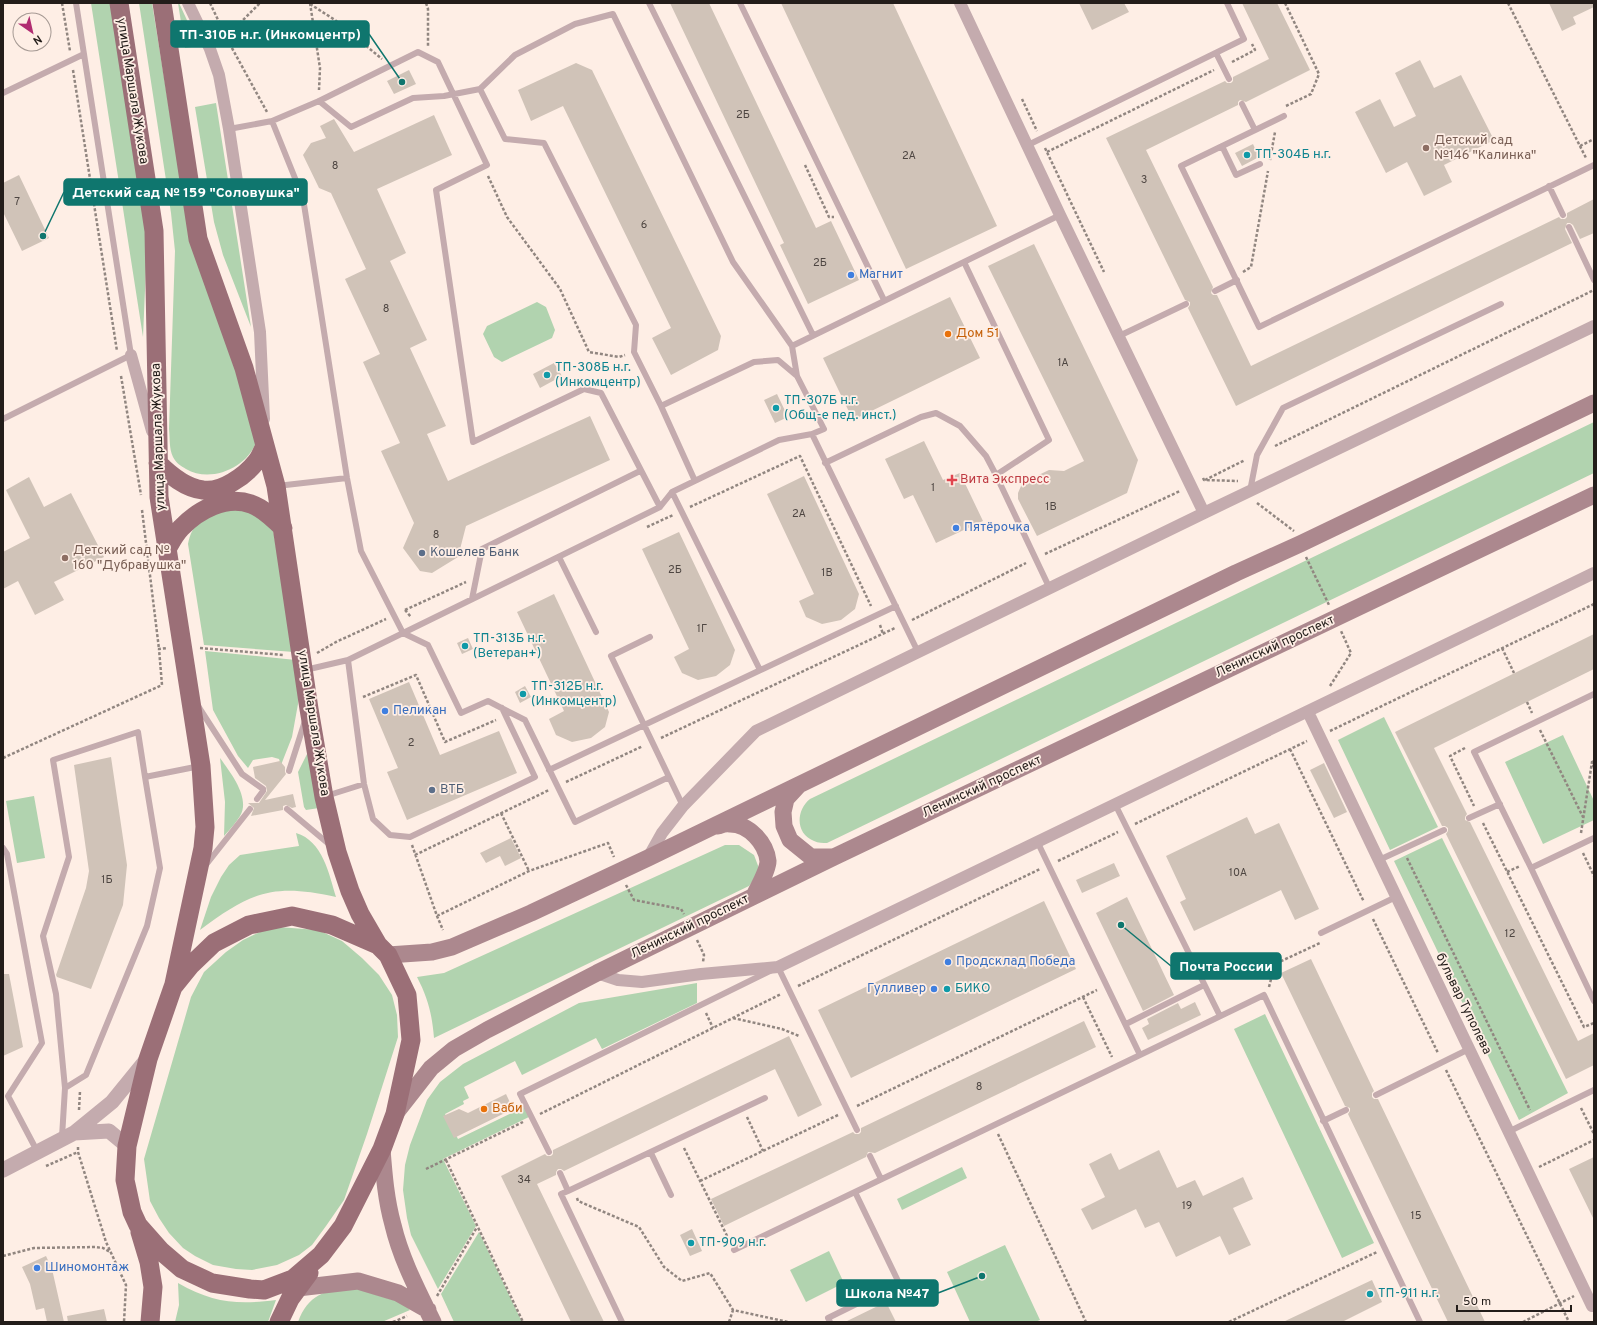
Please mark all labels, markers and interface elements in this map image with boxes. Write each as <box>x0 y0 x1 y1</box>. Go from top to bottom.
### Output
north arrow <box>12 12 52 52</box>
street label: улица Маршала Жукова <box>113 17 151 165</box>
callout: ТП-310Б н.г. (Инкомцентр) <box>171 21 369 47</box>
text: ТП-310Б н.г. (Инкомцентр) <box>179 27 361 44</box>
text: N <box>30 31 44 47</box>
house number: 2Б <box>736 108 750 122</box>
place label: Детский сад №146 "Калинка" <box>1434 133 1536 164</box>
marker: Детский сад №146 "Калинка" <box>1421 143 1431 153</box>
place label: ТП-304Б н.г. <box>1255 147 1331 163</box>
house number: 2А <box>902 149 916 163</box>
marker: ТП-304Б н.г. <box>1242 150 1252 160</box>
house number: 8 <box>332 159 338 173</box>
house number: 3 <box>1141 173 1147 187</box>
callout: Детский сад № 159 "Соловушка" <box>64 179 307 205</box>
text: Детский сад № 159 "Соловушка" <box>72 185 300 202</box>
house number: 7 <box>14 195 20 209</box>
house number: 6 <box>641 218 647 232</box>
house number: 2Б <box>813 256 827 270</box>
place label: Магнит <box>859 267 903 283</box>
marker: Магнит <box>846 270 856 280</box>
house number: 8 <box>383 302 389 316</box>
place label: Дом 51 <box>956 326 999 342</box>
marker: Дом 51 <box>943 329 953 339</box>
house number: 1А <box>1057 356 1069 370</box>
place label: ТП-308Б н.г. (Инкомцентр) <box>555 360 641 391</box>
street label: улица Маршала Жукова <box>148 363 170 511</box>
marker: ТП-308Б н.г. (Инкомцентр) <box>542 370 552 380</box>
place label: ТП-307Б н.г. (Общ-е пед. инст.) <box>784 393 896 424</box>
marker: ТП-307Б н.г. (Общ-е пед. инст.) <box>771 403 781 413</box>
place label: Вита Экспресс <box>960 472 1050 488</box>
marker: Вита Экспресс <box>947 475 957 485</box>
house number: 1 <box>931 481 935 495</box>
house number: 1В <box>1045 500 1057 514</box>
house number: 2А <box>792 507 806 521</box>
place label: Пятёрочка <box>964 520 1030 536</box>
marker: Пятёрочка <box>951 523 961 533</box>
house number: 8 <box>433 528 439 542</box>
place label: Детский сад № 160 "Дубравушка" <box>73 543 186 574</box>
place label: Кошелев Банк <box>430 545 519 561</box>
marker: Кошелев Банк <box>417 548 427 558</box>
marker: Детский сад № 160 "Дубравушка" <box>60 553 70 563</box>
house number: 2Б <box>668 563 682 577</box>
house number: 1В <box>821 566 833 580</box>
street label: Ленинский проспект <box>1213 612 1337 682</box>
house number: 1Г <box>697 622 707 636</box>
place label: ТП-313Б н.г. (Ветеран+) <box>473 631 545 662</box>
marker: ТП-313Б н.г. (Ветеран+) <box>460 641 470 651</box>
street label: улица Маршала Жукова <box>294 649 332 797</box>
place label: ТП-312Б н.г. (Инкомцентр) <box>531 679 617 710</box>
marker: ТП-312Б н.г. (Инкомцентр) <box>518 689 528 699</box>
place label: Пеликан <box>393 703 447 719</box>
marker: Пеликан <box>380 706 390 716</box>
house number: 2 <box>408 736 414 750</box>
street label: Ленинский проспект <box>920 752 1044 822</box>
place label: ВТБ <box>440 782 464 798</box>
marker: ВТБ <box>427 785 437 795</box>
house number: 10А <box>1229 866 1247 880</box>
house number: 1Б <box>101 873 113 887</box>
street label: Ленинский проспект <box>628 891 752 963</box>
house number: 12 <box>1505 927 1515 941</box>
street label: бульвар Туполева <box>1431 951 1495 1057</box>
callout: Почта России <box>1171 953 1281 979</box>
place label: Продсклад Победа <box>956 954 1075 970</box>
marker: Продсклад Победа <box>943 957 953 967</box>
text: Почта России <box>1179 959 1273 976</box>
place label: Гулливер <box>867 981 926 997</box>
place label: БИКО <box>955 981 990 997</box>
marker: Гулливер <box>929 984 939 994</box>
marker: БИКО <box>942 984 952 994</box>
house number: 8 <box>976 1080 982 1094</box>
place label: Ваби <box>492 1101 523 1117</box>
marker: Ваби <box>479 1104 489 1114</box>
house number: 34 <box>517 1173 531 1187</box>
house number: 19 <box>1182 1199 1192 1213</box>
house number: 15 <box>1411 1209 1422 1223</box>
place label: ТП-909 н.г. <box>699 1235 766 1251</box>
marker: ТП-909 н.г. <box>686 1238 696 1248</box>
place label: Шиномонтаж <box>45 1260 129 1276</box>
marker: Шиномонтаж <box>32 1263 42 1273</box>
callout: Школа №47 <box>837 1280 938 1306</box>
text: Школа №47 <box>845 1286 929 1303</box>
place label: ТП-911 н.г. <box>1378 1286 1439 1302</box>
scale bar <box>1457 1287 1571 1313</box>
marker: ТП-911 н.г. <box>1365 1289 1375 1299</box>
text: 50 m <box>1463 1294 1491 1310</box>

